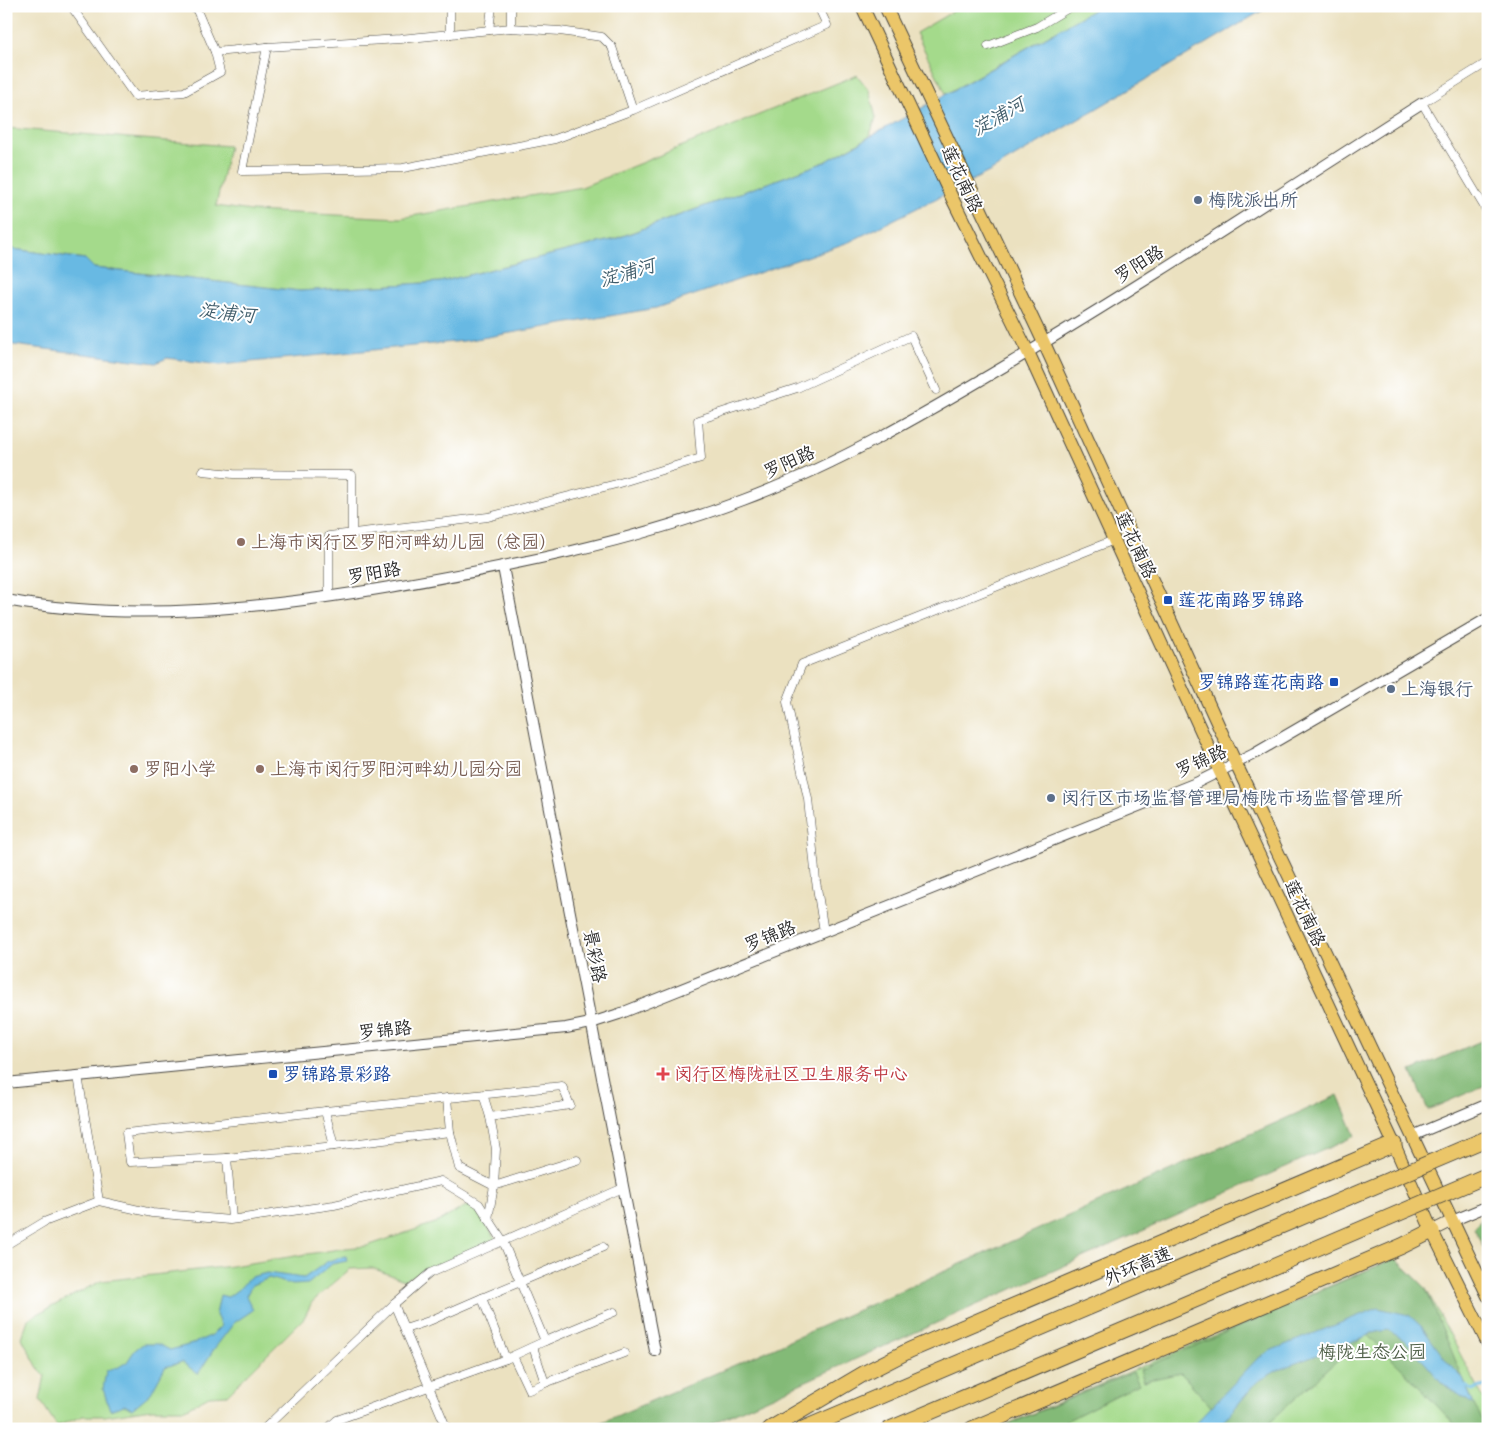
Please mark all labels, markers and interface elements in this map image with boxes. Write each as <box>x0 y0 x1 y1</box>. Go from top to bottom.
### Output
water label: 淀浦河 <box>967 90 1031 141</box>
street label: 莲花南路 <box>937 141 988 216</box>
place label: 梅陇派出所 <box>1208 188 1298 211</box>
marker: 梅陇派出所 <box>1192 194 1204 206</box>
street label: 罗阳路 <box>1110 240 1168 288</box>
water label: 淀浦河 <box>596 251 661 292</box>
water label: 淀浦河 <box>197 297 260 327</box>
street label: 罗阳路 <box>759 440 818 483</box>
street label: 莲花南路 <box>1111 507 1162 582</box>
place label: 上海市闵行区罗阳河畔幼儿园（总园） <box>251 530 557 553</box>
marker: 上海市闵行区罗阳河畔幼儿园（总园） <box>235 536 247 548</box>
street label: 罗阳路 <box>345 556 402 589</box>
place label: 莲花南路罗锦路 <box>1178 588 1304 611</box>
marker: 莲花南路罗锦路 <box>1162 594 1174 606</box>
place label: 罗锦路莲花南路 <box>1198 670 1324 693</box>
marker: 罗锦路莲花南路 <box>1328 676 1340 688</box>
place label: 上海银行 <box>1401 677 1473 700</box>
marker: 上海银行 <box>1385 683 1397 695</box>
street label: 罗锦路 <box>1171 739 1230 782</box>
place label: 罗阳小学 <box>144 757 216 780</box>
place label: 上海市闵行罗阳河畔幼儿园分园 <box>270 757 522 780</box>
marker: 罗阳小学 <box>128 763 140 775</box>
marker: 上海市闵行罗阳河畔幼儿园分园 <box>254 763 266 775</box>
place label: 闵行区市场监督管理局梅陇市场监督管理所 <box>1061 786 1403 809</box>
marker: 闵行区市场监督管理局梅陇市场监督管理所 <box>1045 792 1057 804</box>
street label: 莲花南路 <box>1280 875 1331 950</box>
street label: 罗锦路 <box>740 915 799 956</box>
street label: 景彩路 <box>579 927 612 985</box>
street label: 罗锦路 <box>357 1015 413 1044</box>
place label: 罗锦路景彩路 <box>283 1062 391 1085</box>
place label: 闵行区梅陇社区卫生服务中心 <box>674 1062 908 1085</box>
marker: 闵行区梅陇社区卫生服务中心 <box>656 1067 670 1081</box>
marker: 罗锦路景彩路 <box>267 1068 279 1080</box>
street label: 外环高速 <box>1100 1241 1175 1290</box>
park label: 梅陇生态公园 <box>1318 1340 1426 1363</box>

